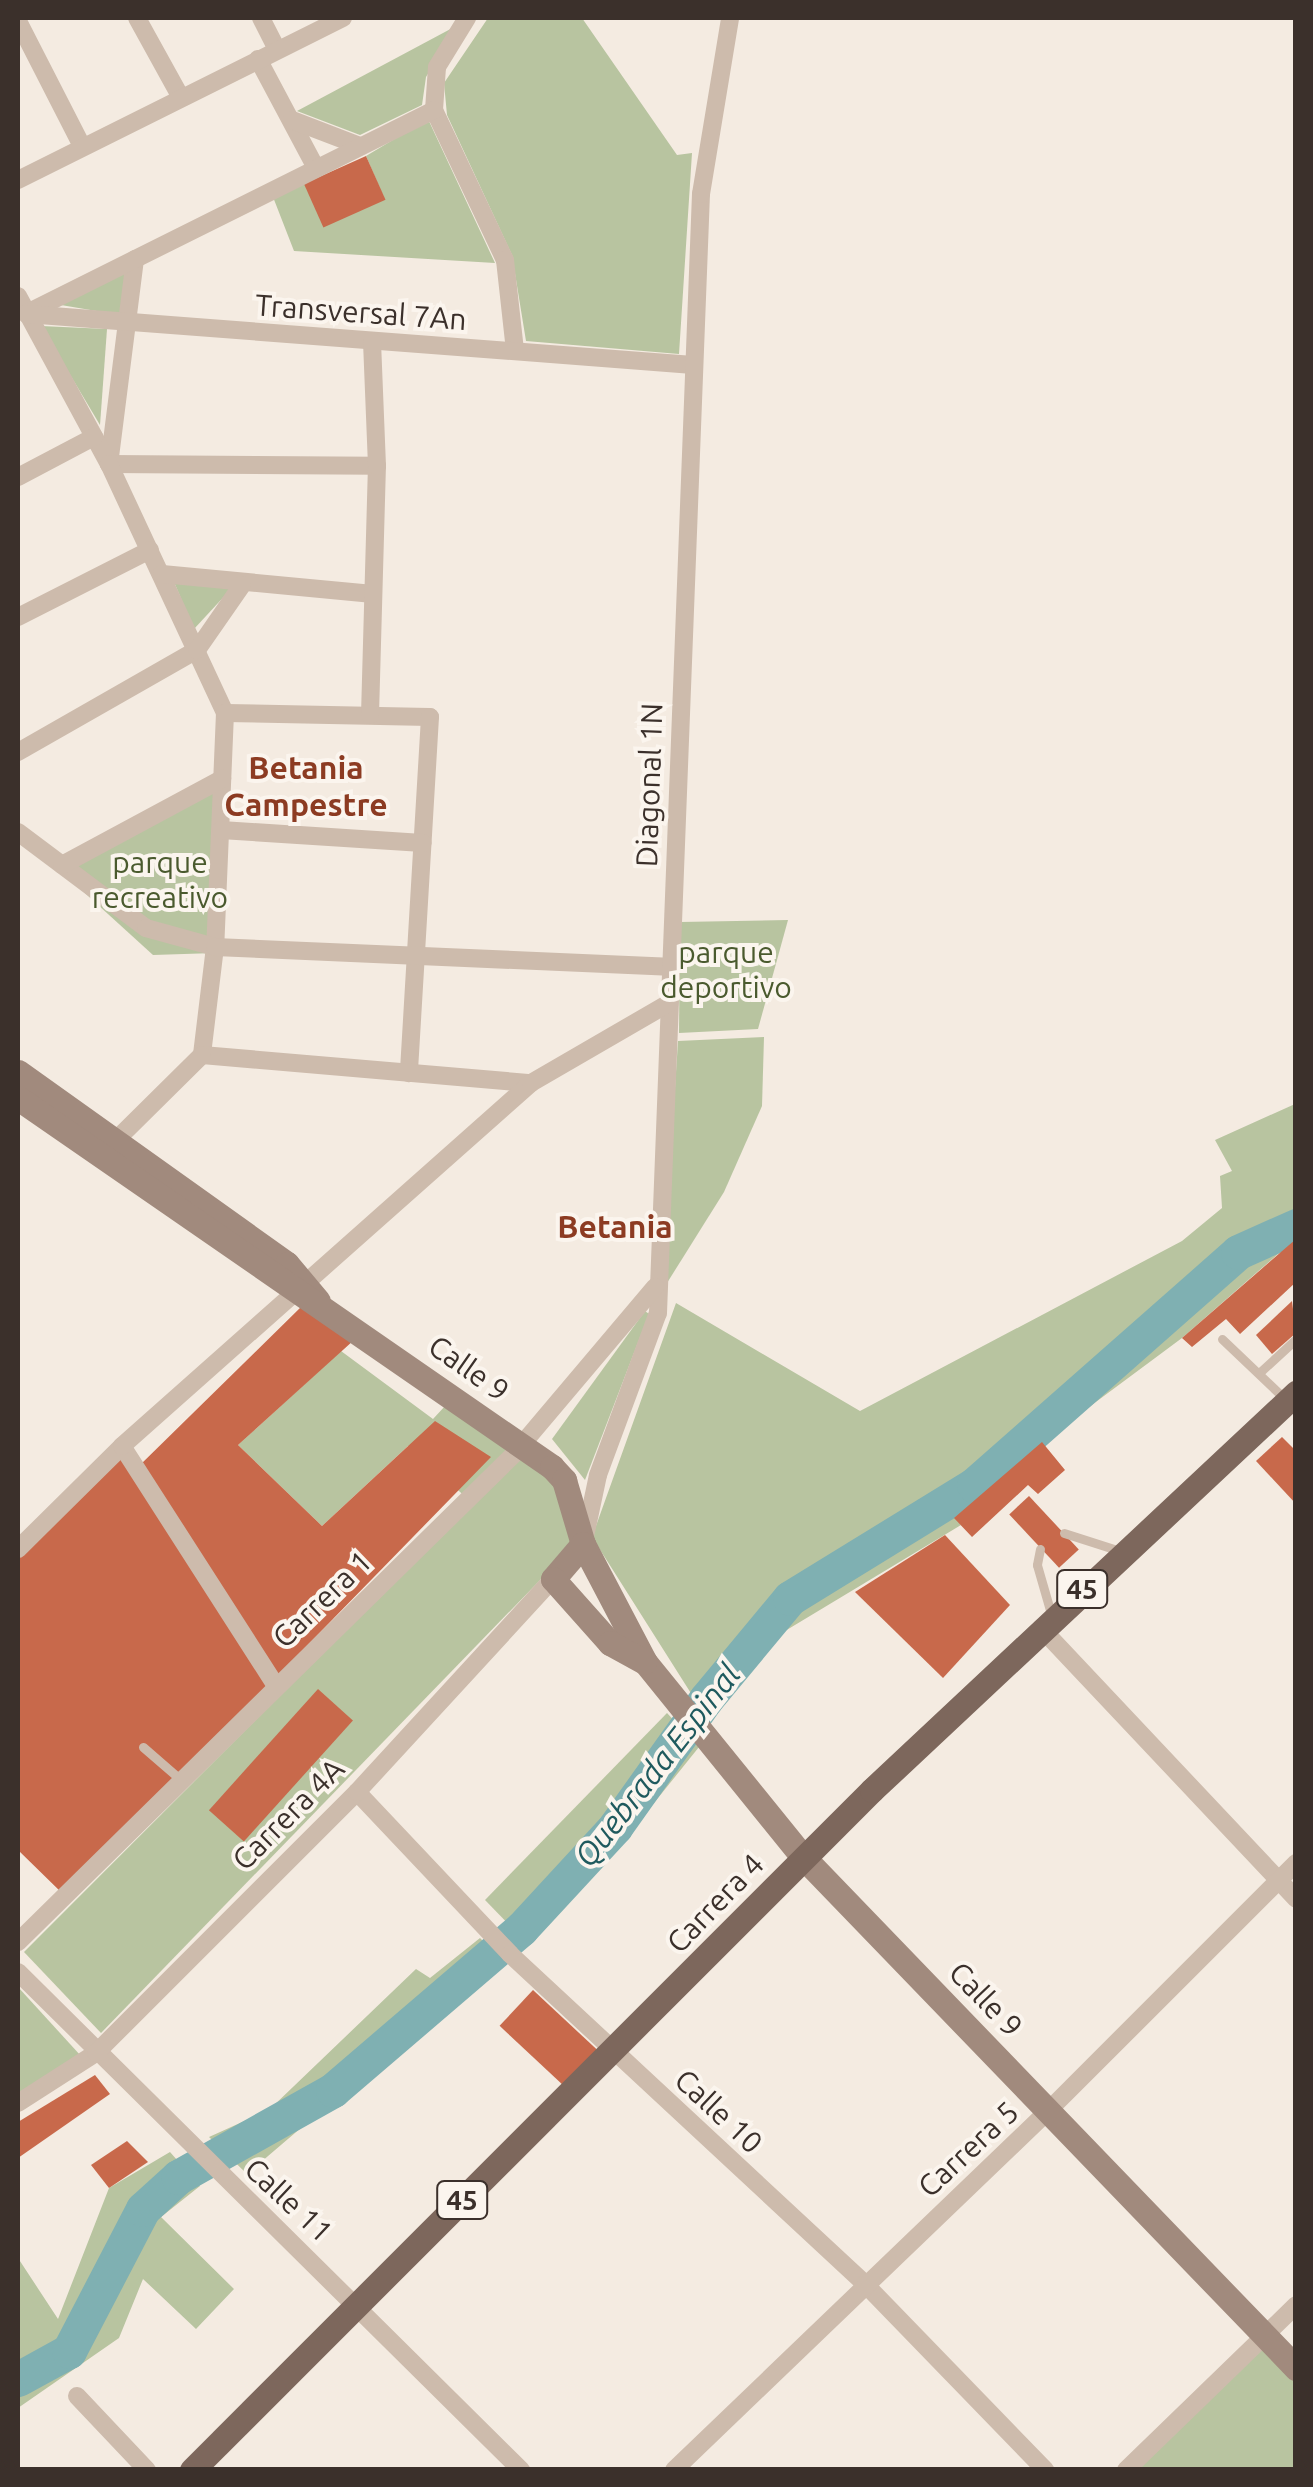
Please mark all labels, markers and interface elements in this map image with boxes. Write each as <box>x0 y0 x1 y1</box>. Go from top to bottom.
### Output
street label: Transversal 7An <box>254 287 468 337</box>
street label: Diagonal 1N <box>628 702 670 868</box>
district label: Betania Campestre <box>224 749 388 824</box>
park label: parque recreativo <box>92 844 228 914</box>
park label: parque deportivo <box>660 934 792 1004</box>
district label: Betania <box>557 1207 673 1245</box>
street label: Calle 9 <box>422 1327 516 1409</box>
street label: Carrera 1 <box>265 1543 379 1655</box>
road number: 45 <box>1054 1566 1110 1612</box>
water label: Quebrada Espinal <box>566 1656 748 1874</box>
street label: Carrera 4A <box>225 1751 351 1877</box>
street label: Carrera 4 <box>659 1846 771 1960</box>
street label: Calle 9 <box>942 1954 1030 2044</box>
street label: Calle 10 <box>668 2061 770 2161</box>
street label: Carrera 5 <box>911 2094 1025 2204</box>
street label: Calle 11 <box>238 2150 340 2250</box>
road number: 45 <box>434 2177 490 2223</box>

